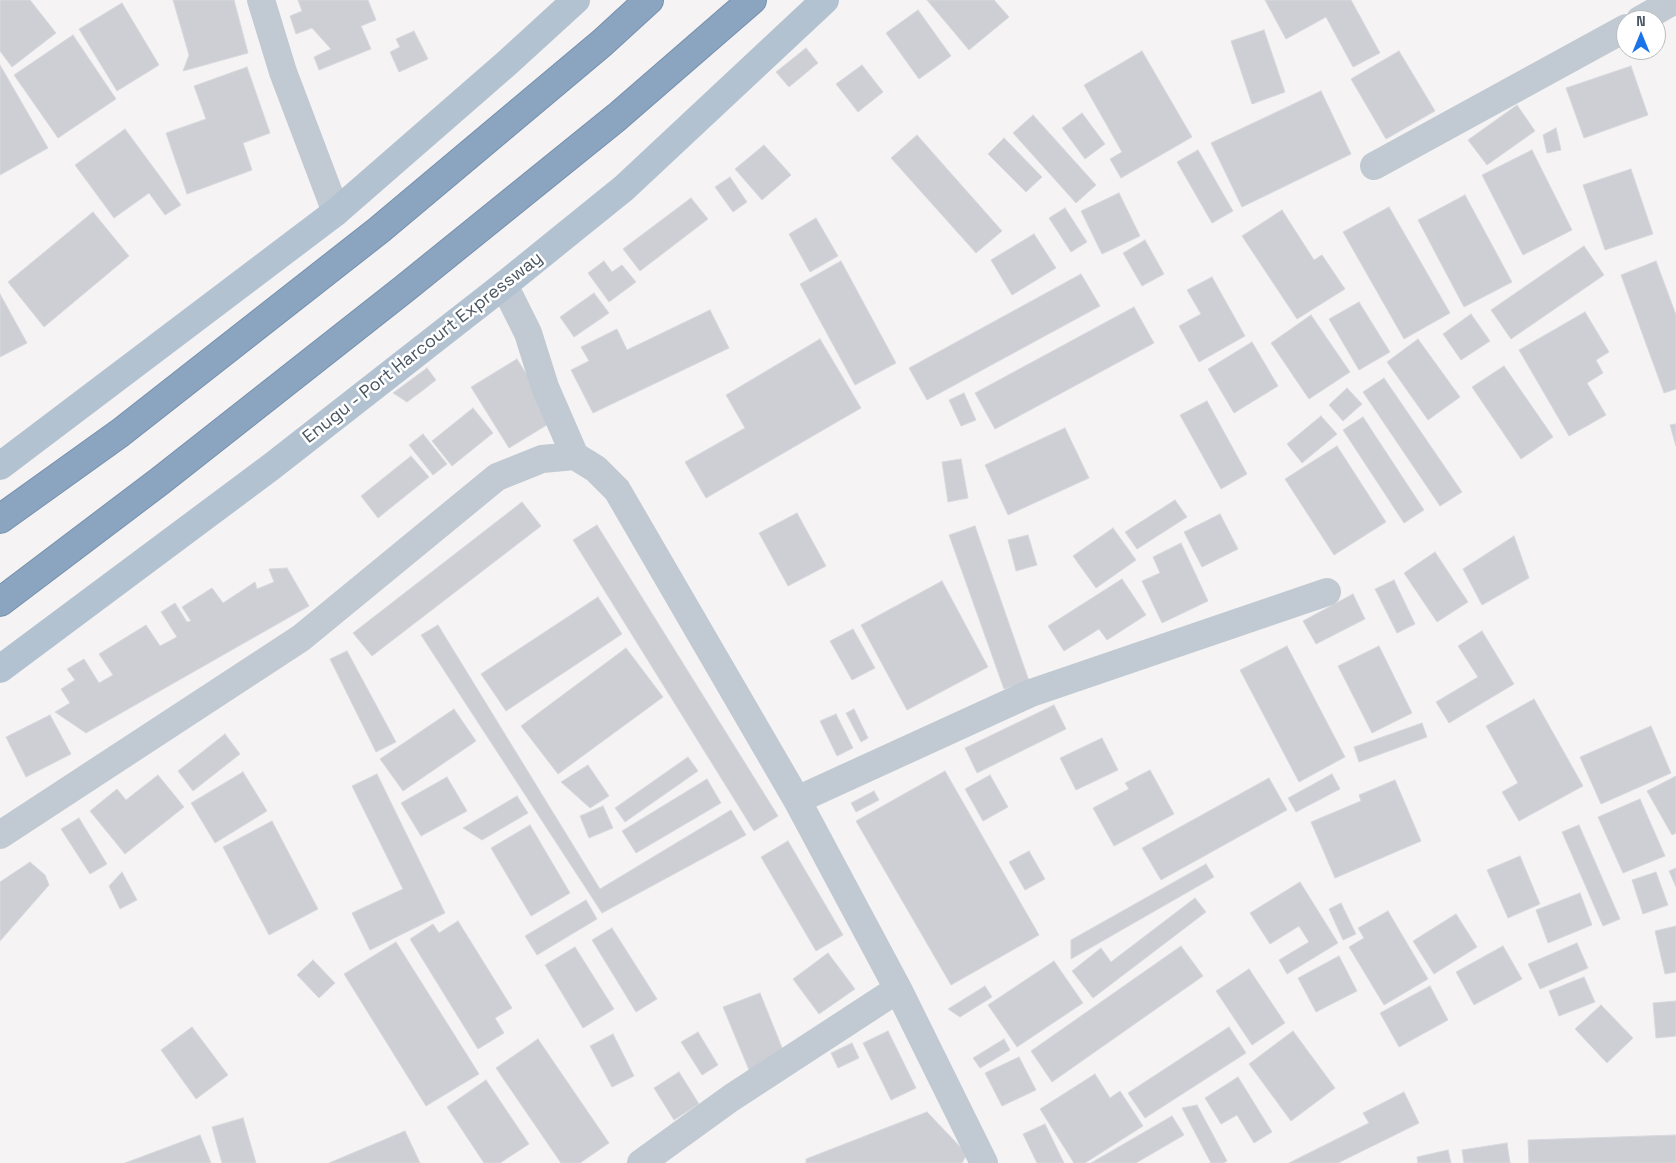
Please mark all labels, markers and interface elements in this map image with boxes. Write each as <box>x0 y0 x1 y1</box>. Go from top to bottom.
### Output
north arrow <box>1616 10 1666 60</box>
text: N <box>1636 12 1646 30</box>
street label: Enugu - Port Harcourt Expressway <box>299 248 547 448</box>

